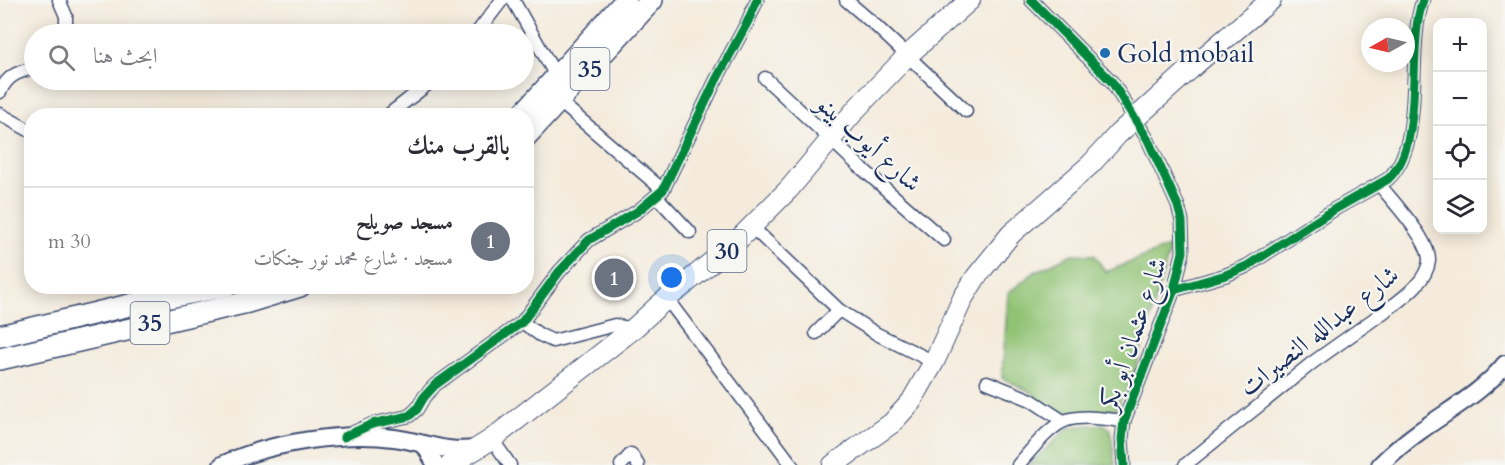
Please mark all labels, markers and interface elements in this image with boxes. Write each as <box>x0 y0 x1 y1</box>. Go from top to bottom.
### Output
north arrow <box>1361 18 1415 72</box>
map controls <box>1433 18 1487 234</box>
button: + <box>1433 18 1487 72</box>
search box <box>24 24 534 90</box>
place label: Gold mobail <box>1117 36 1255 71</box>
icon: search <box>45 41 78 74</box>
text: ابحث هنا <box>93 41 158 71</box>
marker: Gold mobail <box>1098 46 1112 60</box>
road number: 35 <box>570 48 610 90</box>
button: − <box>1433 72 1487 126</box>
street label: شارع أيوب بينو <box>804 84 929 203</box>
button: locate <box>1433 126 1487 180</box>
text: بالقرب منك <box>407 128 510 163</box>
button: layers <box>1433 180 1487 234</box>
text: مسجد صويلح <box>356 207 453 237</box>
text: 30 m <box>48 228 91 255</box>
text: 1 <box>485 228 496 255</box>
road number: 30 <box>708 230 746 272</box>
text: مسجد · شارع محمد نور جنكات <box>254 245 453 272</box>
street label: شارع عثمان أبو بكر <box>1089 253 1179 419</box>
pin: 1 <box>594 256 634 300</box>
street label: شارع عبدالله النصيرات <box>1232 257 1409 408</box>
your location <box>657 263 686 292</box>
road number: 35 <box>130 302 170 344</box>

